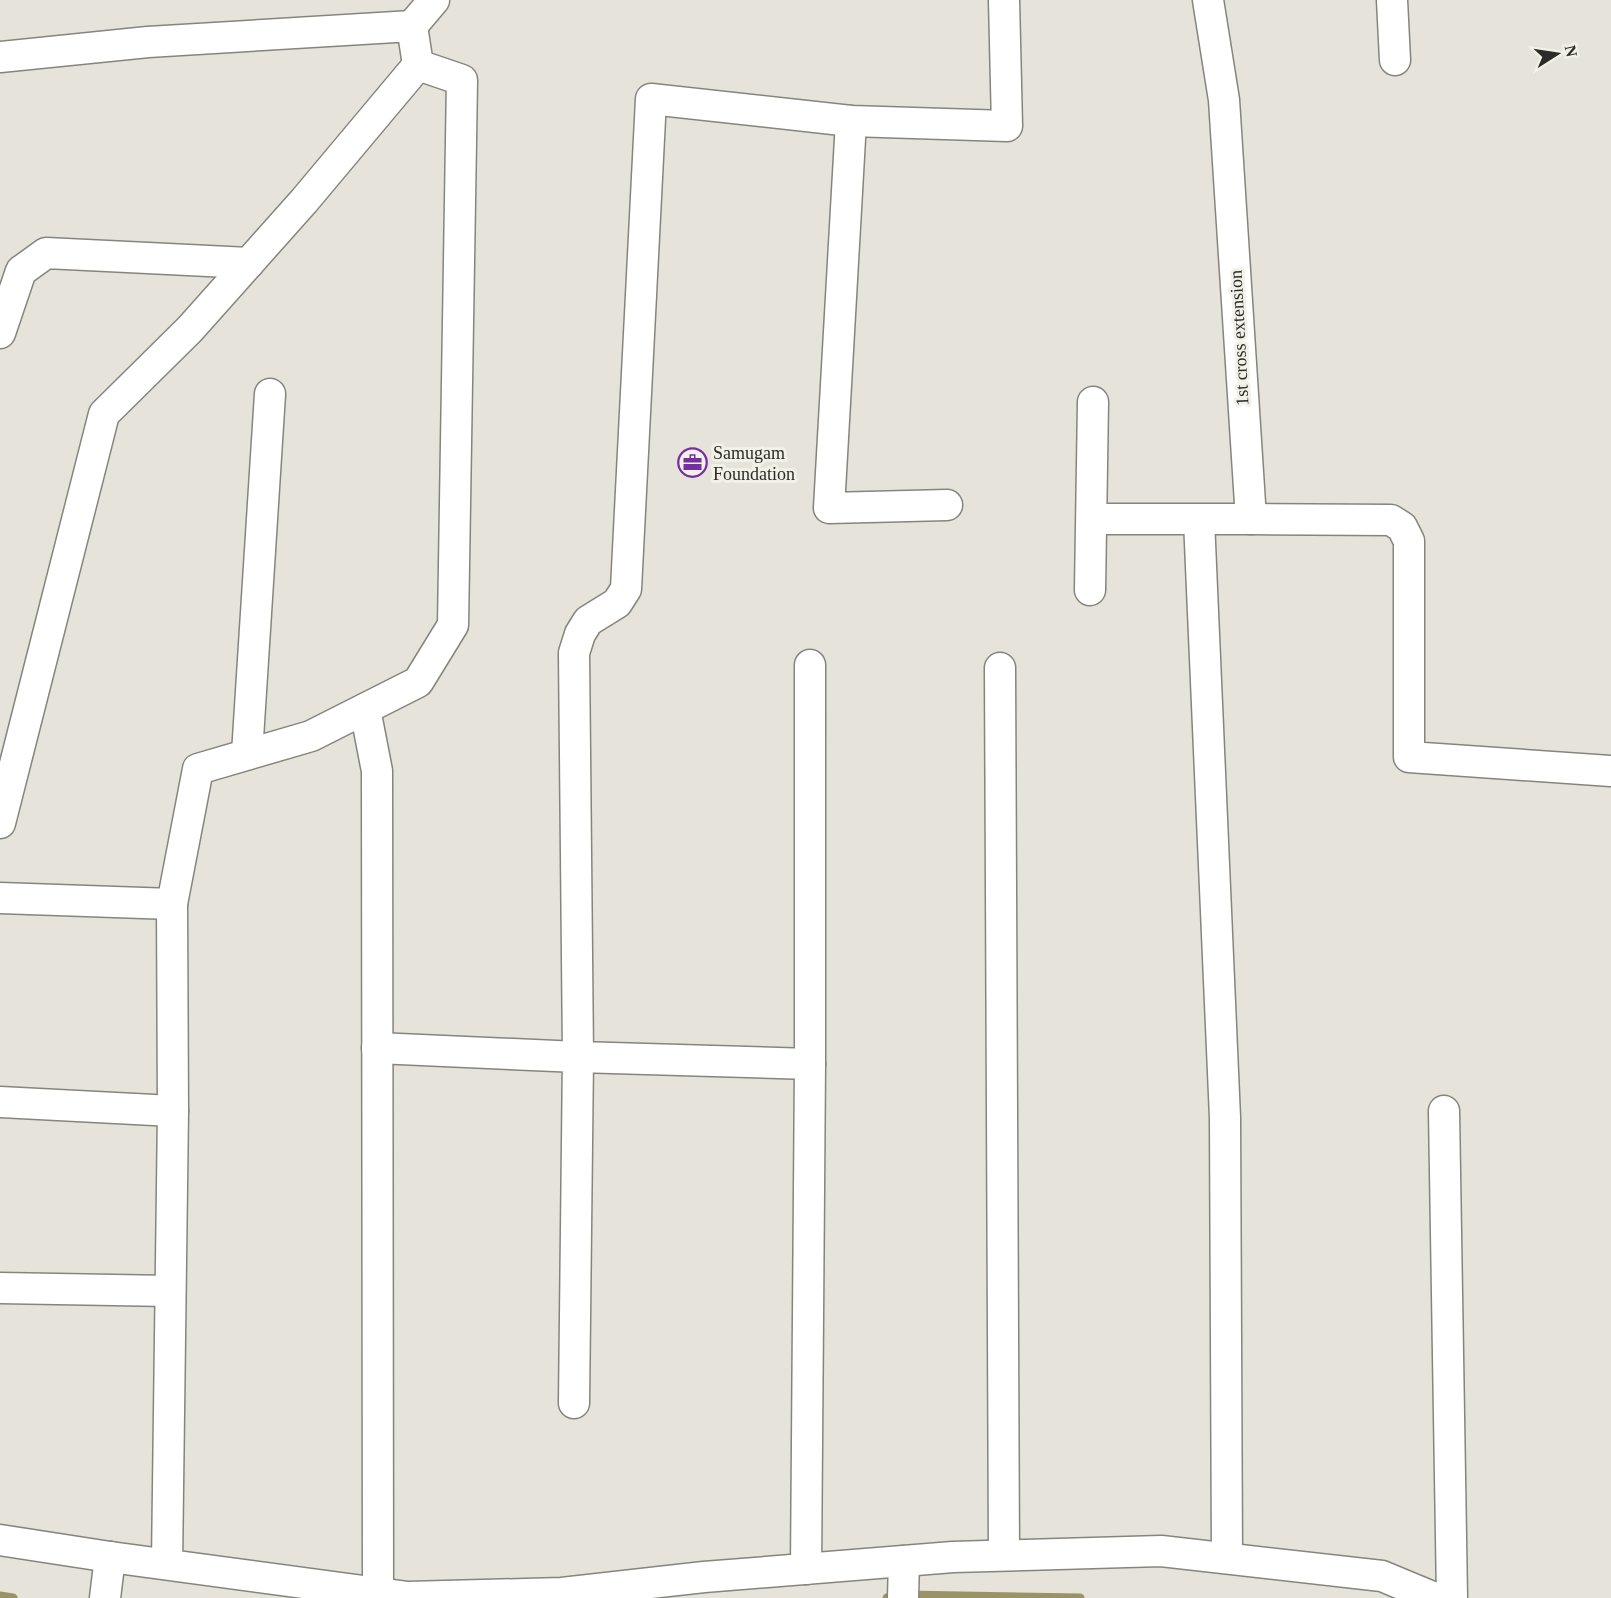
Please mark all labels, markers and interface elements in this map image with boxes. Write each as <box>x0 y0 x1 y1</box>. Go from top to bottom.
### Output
north arrow <box>1527 24 1587 84</box>
text: N <box>1562 44 1581 59</box>
street label: 1st cross extension <box>1225 270 1253 406</box>
place label: Samugam Foundation <box>713 443 795 484</box>
office icon: Samugam Foundation <box>676 447 708 479</box>

